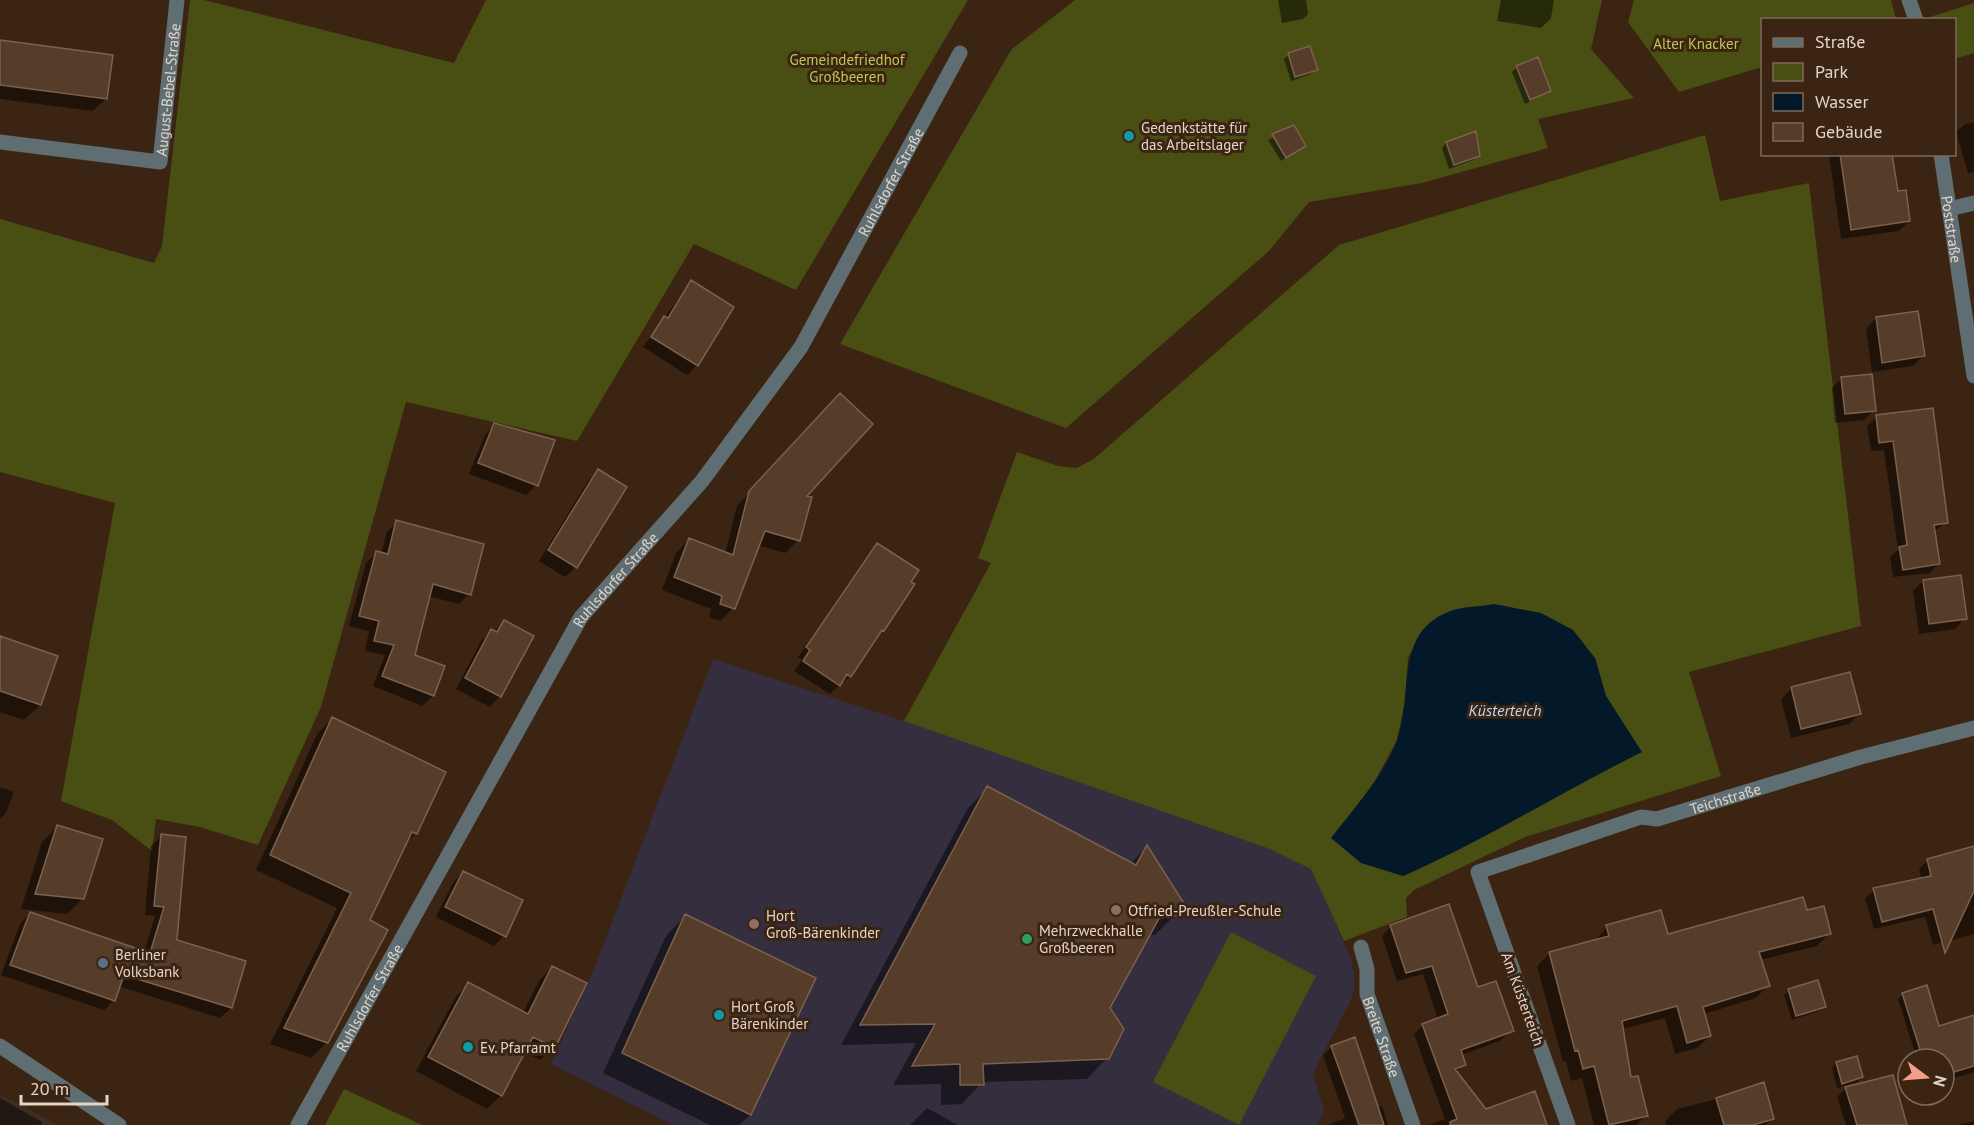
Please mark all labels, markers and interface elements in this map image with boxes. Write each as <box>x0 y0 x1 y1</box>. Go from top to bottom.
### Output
legend <box>1761 18 1956 156</box>
street label: August-Bebel-Straße <box>151 22 184 157</box>
text: Straße <box>1815 30 1866 53</box>
park label: Alter Knacker <box>1653 34 1739 53</box>
park label: Gemeindefriedhof Großbeeren <box>790 50 906 86</box>
text: Park <box>1815 60 1848 83</box>
text: Wasser <box>1815 90 1869 113</box>
place label: Gedenkstätte für das Arbeitslager <box>1141 118 1247 154</box>
text: Gebäude <box>1815 120 1882 143</box>
street label: Ruhlsdorfer Straße <box>853 124 927 239</box>
marker: Gedenkstätte für das Arbeitslager <box>1122 129 1136 143</box>
street label: Poststraße <box>1938 194 1967 264</box>
street label: Ruhlsdorfer Straße <box>568 528 662 630</box>
water label: Küsterteich <box>1469 700 1541 720</box>
street label: Teichstraße <box>1687 778 1763 818</box>
place label: Otfried-Preußler-Schule <box>1128 901 1281 920</box>
marker: Otfried-Preußler-Schule <box>1109 903 1123 917</box>
place label: Hort Groß-Bärenkinder <box>766 906 880 942</box>
marker: Hort Groß-Bärenkinder <box>747 917 761 931</box>
place label: Mehrzweckhalle Großbeeren <box>1039 921 1143 957</box>
marker: Mehrzweckhalle Großbeeren <box>1020 932 1034 946</box>
street label: Ruhlsdorfer Straße <box>331 940 407 1055</box>
place label: Berliner Volksbank <box>114 945 180 981</box>
street label: Am Küsterteich <box>1497 950 1549 1048</box>
marker: Berliner Volksbank <box>96 956 110 970</box>
street label: Breite Straße <box>1359 994 1405 1080</box>
place label: Hort Groß Bärenkinder <box>731 997 808 1033</box>
marker: Hort Groß Bärenkinder <box>712 1008 726 1022</box>
place label: Ev. Pfarramt <box>480 1038 556 1057</box>
marker: Ev. Pfarramt <box>461 1040 475 1054</box>
north arrow <box>1896 1047 1956 1107</box>
scale bar <box>21 1068 106 1106</box>
text: N <box>1929 1073 1951 1089</box>
text: 20 m <box>30 1077 69 1100</box>

